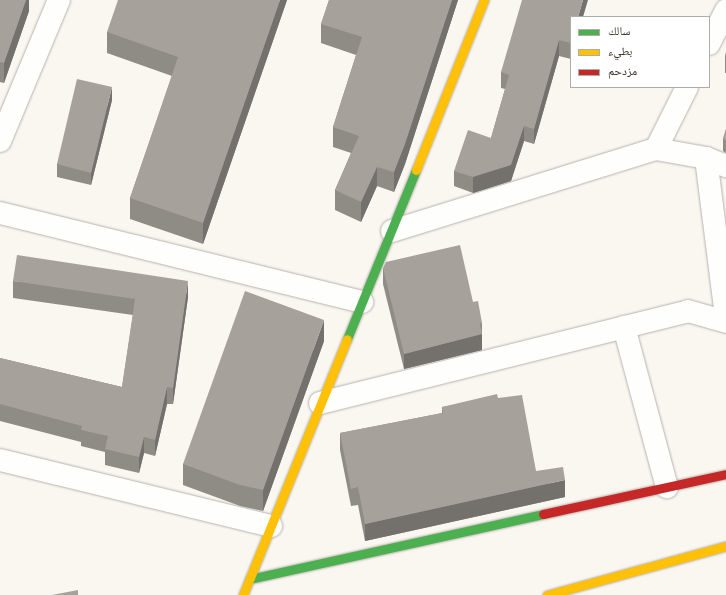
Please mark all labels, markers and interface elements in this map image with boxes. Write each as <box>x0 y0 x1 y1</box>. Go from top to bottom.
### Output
legend <box>570 16 710 88</box>
text: سالك <box>608 23 630 38</box>
text: بطيء <box>608 43 632 58</box>
text: مزدحم <box>608 63 637 78</box>

